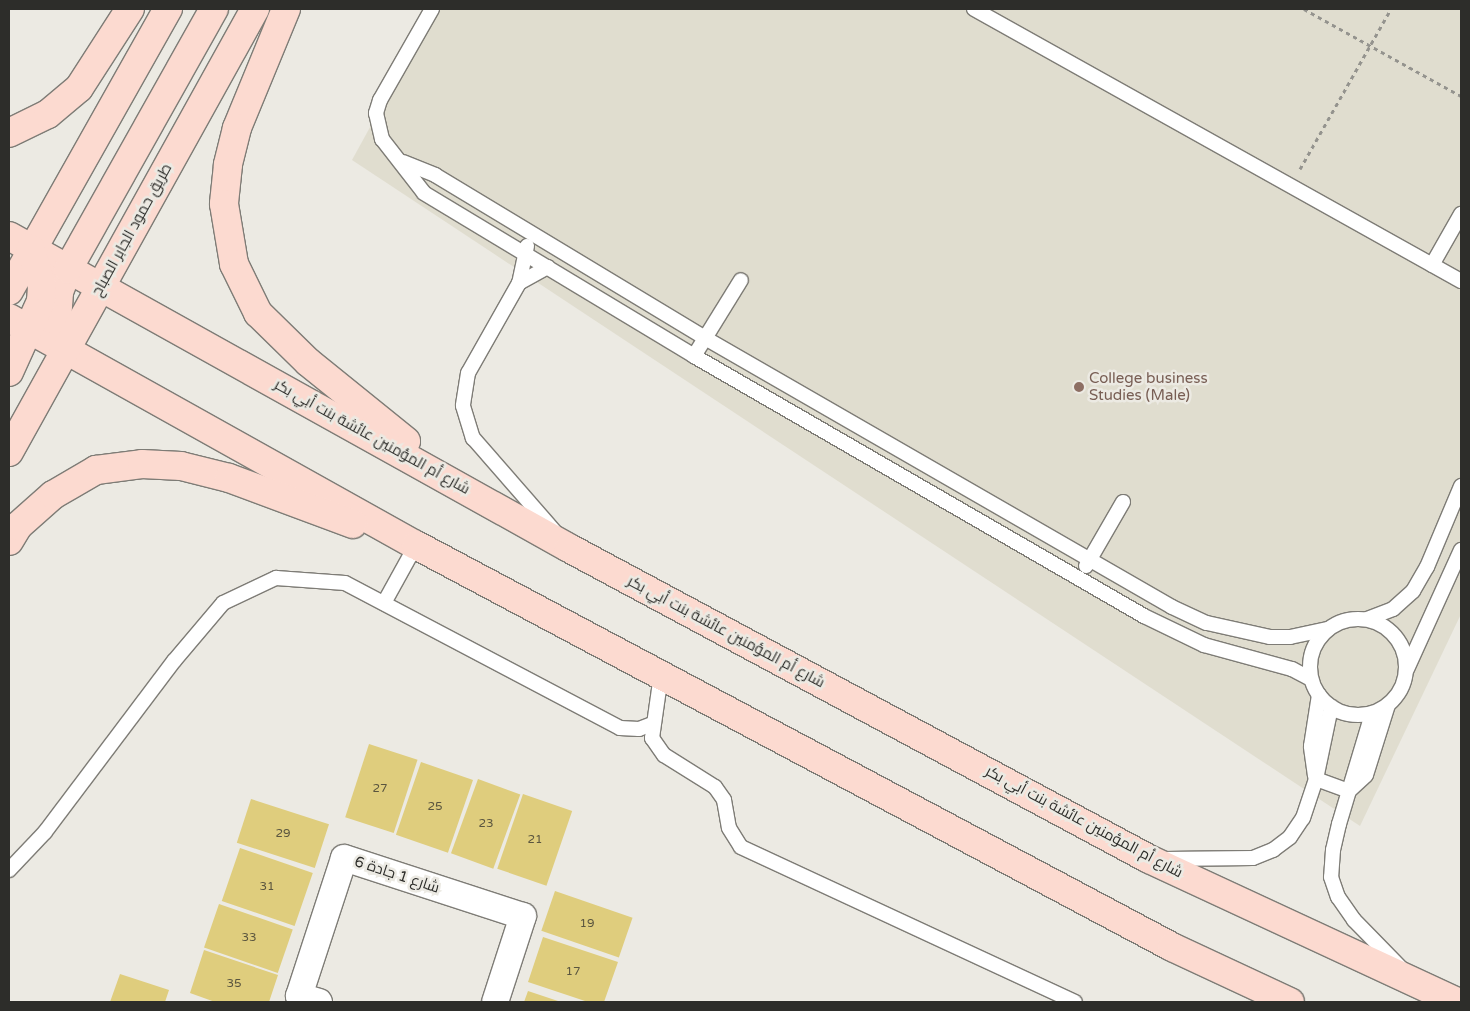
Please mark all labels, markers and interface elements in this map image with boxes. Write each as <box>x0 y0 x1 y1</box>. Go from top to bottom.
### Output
street label: طريق حمود الجابر الصباح <box>88 160 176 300</box>
place label: College business Studies (Male) <box>1089 369 1208 404</box>
street label: شارع أم المؤمنين عائشة بنت أبي بكر <box>271 376 473 498</box>
marker: College business Studies (Male) <box>1073 381 1085 393</box>
street label: شارع أم المؤمنين عائشة بنت أبي بكر <box>624 572 828 692</box>
street label: شارع أم المؤمنين عائشة بنت أبي بكر <box>982 762 1186 882</box>
house number: 27 <box>372 782 388 796</box>
house number: 25 <box>427 800 443 814</box>
house number: 23 <box>478 817 494 831</box>
house number: 29 <box>275 827 291 841</box>
house number: 21 <box>527 833 543 847</box>
street label: شارع 1 جادة 6 <box>352 853 442 897</box>
house number: 31 <box>259 880 275 894</box>
house number: 19 <box>579 917 595 931</box>
house number: 33 <box>241 931 257 945</box>
house number: 17 <box>565 965 581 979</box>
house number: 35 <box>226 977 242 991</box>

